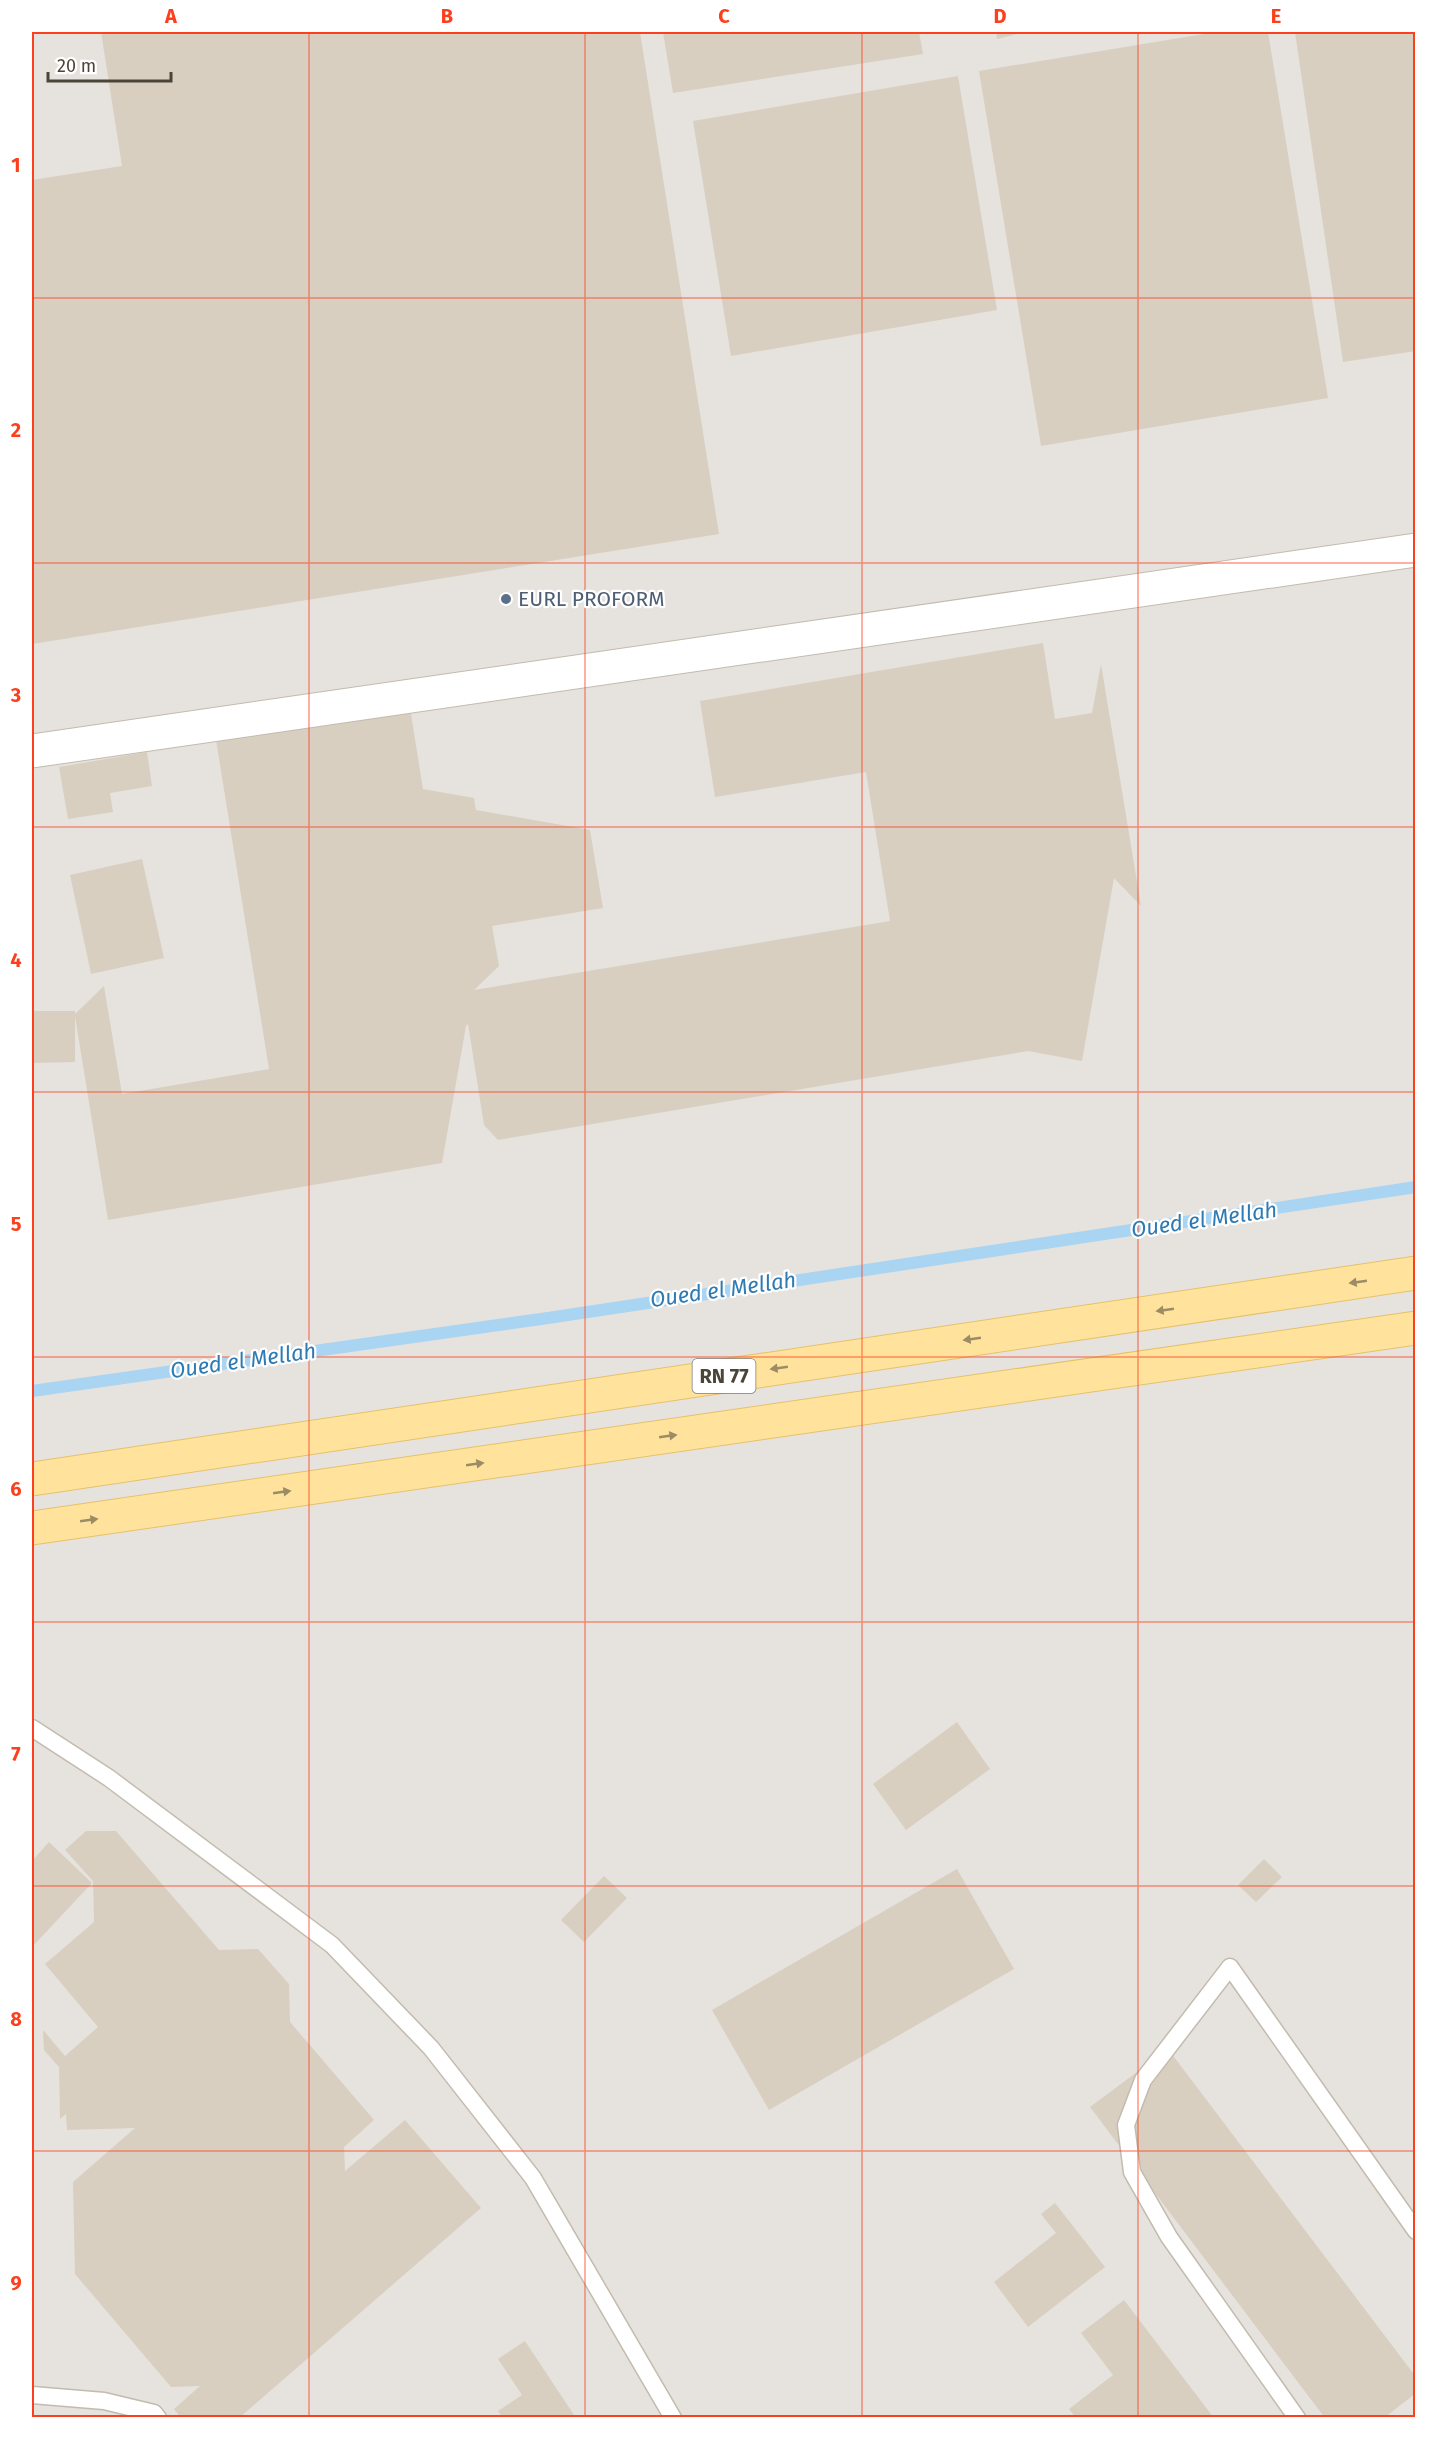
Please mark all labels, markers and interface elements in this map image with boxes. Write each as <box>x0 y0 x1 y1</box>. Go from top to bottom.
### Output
text: A <box>164 4 178 28</box>
text: B <box>441 4 453 28</box>
text: C <box>718 4 730 28</box>
text: D <box>993 4 1007 28</box>
text: E <box>1271 4 1281 28</box>
scale bar <box>48 45 171 83</box>
text: 20 m <box>57 55 96 77</box>
text: 1 <box>11 153 21 177</box>
text: 2 <box>11 418 21 442</box>
place label: EURL PROFORM <box>518 586 665 612</box>
marker: EURL PROFORM <box>499 592 513 606</box>
text: 3 <box>10 683 21 707</box>
text: 4 <box>10 948 22 972</box>
water label: Oued el Mellah <box>1129 1196 1279 1243</box>
text: 5 <box>11 1212 22 1236</box>
water label: Oued el Mellah <box>648 1266 798 1313</box>
one-way arrow <box>1348 1277 1367 1286</box>
one-way arrow <box>1155 1306 1174 1315</box>
one-way arrow <box>962 1335 981 1344</box>
water label: Oued el Mellah <box>168 1337 318 1384</box>
road number: RN 77 <box>692 1359 756 1393</box>
one-way arrow <box>769 1363 788 1372</box>
one-way arrow <box>659 1432 678 1441</box>
one-way arrow <box>466 1459 485 1468</box>
text: 6 <box>10 1477 22 1501</box>
one-way arrow <box>273 1487 292 1496</box>
one-way arrow <box>80 1515 99 1524</box>
text: 7 <box>11 1742 21 1766</box>
text: 8 <box>10 2007 22 2031</box>
text: 9 <box>10 2271 22 2295</box>

